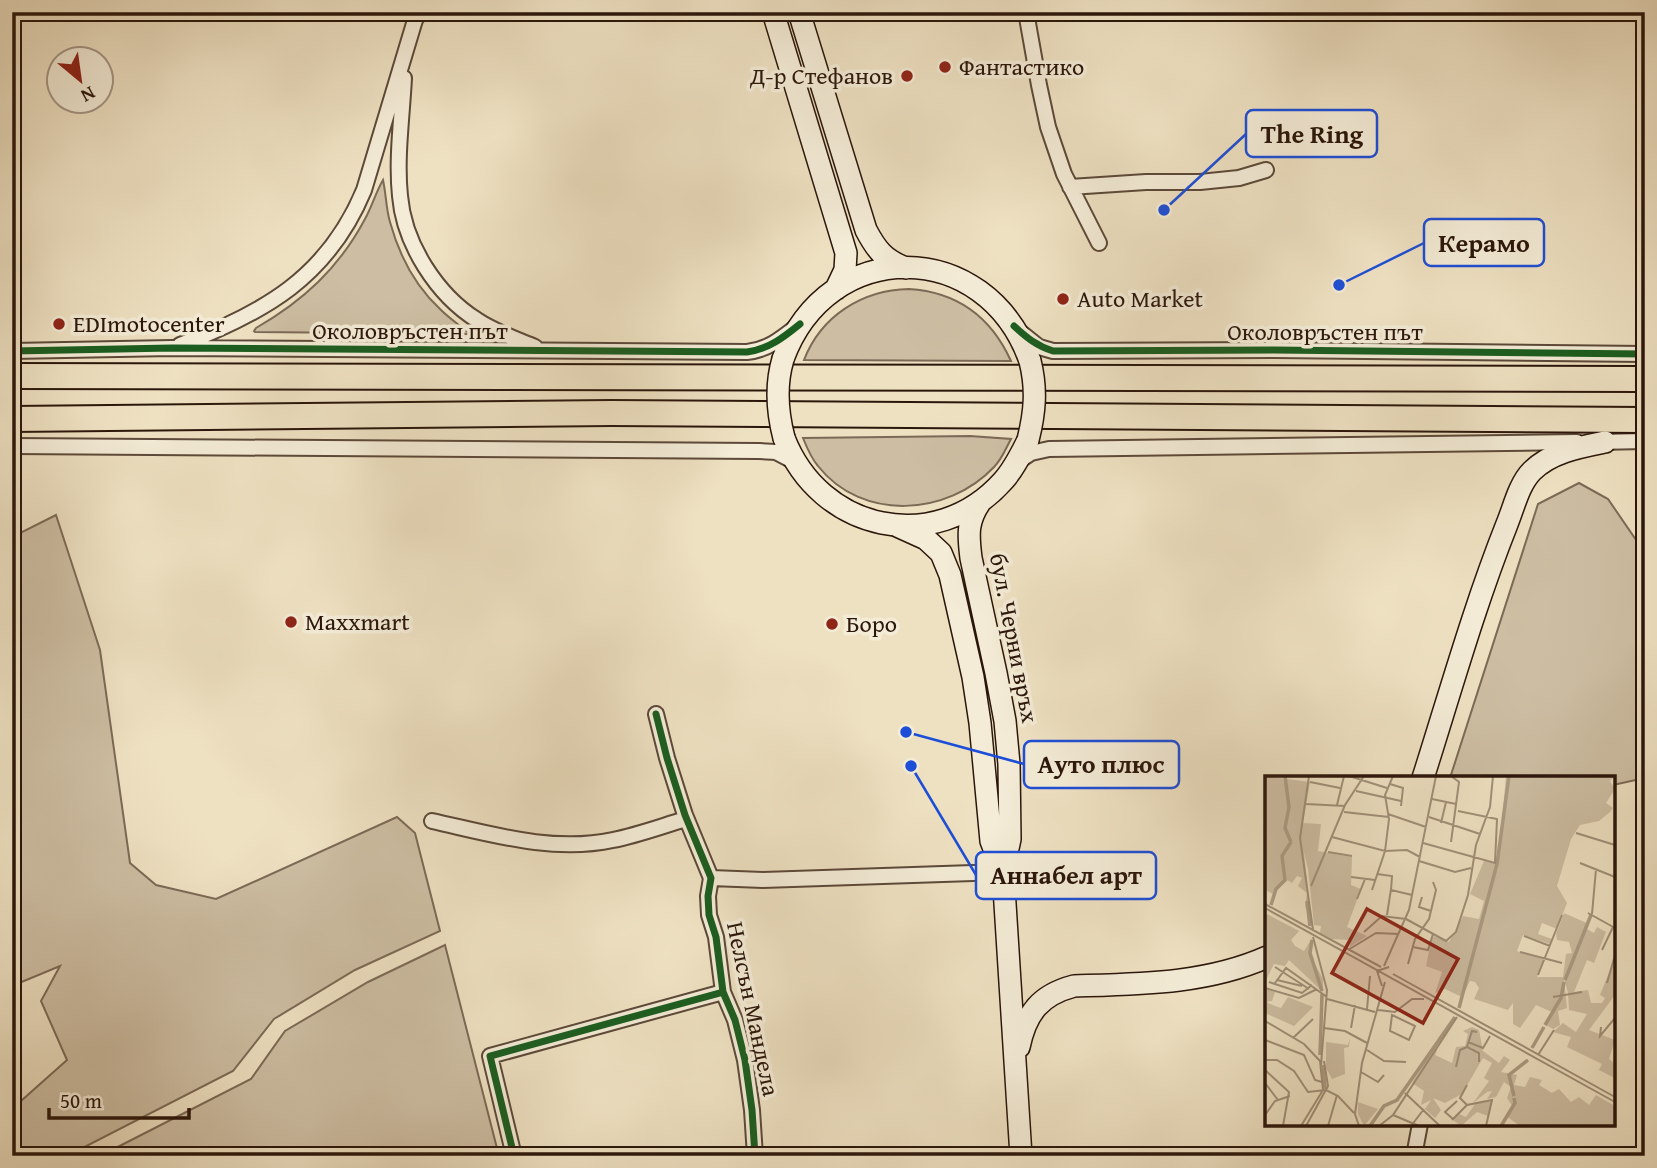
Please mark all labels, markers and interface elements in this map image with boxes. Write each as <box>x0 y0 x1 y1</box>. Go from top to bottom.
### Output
north arrow <box>46 46 116 116</box>
place label: Фантастико <box>959 49 1084 84</box>
place label: Д-р Стефанов <box>749 58 893 93</box>
marker: Фантастико <box>937 59 953 75</box>
marker: Д-р Стефанов <box>899 68 915 84</box>
text: N <box>76 80 101 110</box>
callout: The Ring <box>1246 110 1377 157</box>
text: The Ring <box>1261 114 1364 153</box>
callout: Керамо <box>1424 219 1544 266</box>
text: Керамо <box>1438 223 1530 262</box>
place label: Auto Market <box>1077 281 1203 316</box>
marker: Auto Market <box>1055 291 1071 307</box>
place label: EDImotocenter <box>73 306 225 341</box>
street label: Околовръстен път <box>312 313 508 348</box>
street label: Околовръстен път <box>1227 314 1423 349</box>
marker: EDImotocenter <box>51 316 67 332</box>
street label: бул. Черни връх <box>981 550 1048 726</box>
place label: Maxxmart <box>305 604 410 639</box>
place label: Боро <box>846 606 897 641</box>
marker: Maxxmart <box>283 614 299 630</box>
marker: Боро <box>824 616 840 632</box>
callout: Ауто плюс <box>1024 741 1179 788</box>
text: Ауто плюс <box>1037 744 1165 783</box>
inset map <box>1265 776 1615 1126</box>
callout: Аннабел арт <box>976 852 1156 899</box>
text: Аннабел арт <box>990 855 1142 894</box>
street label: Нелсън Мандела <box>718 918 789 1100</box>
scale bar <box>49 1077 189 1121</box>
text: 50 m <box>60 1085 102 1116</box>

